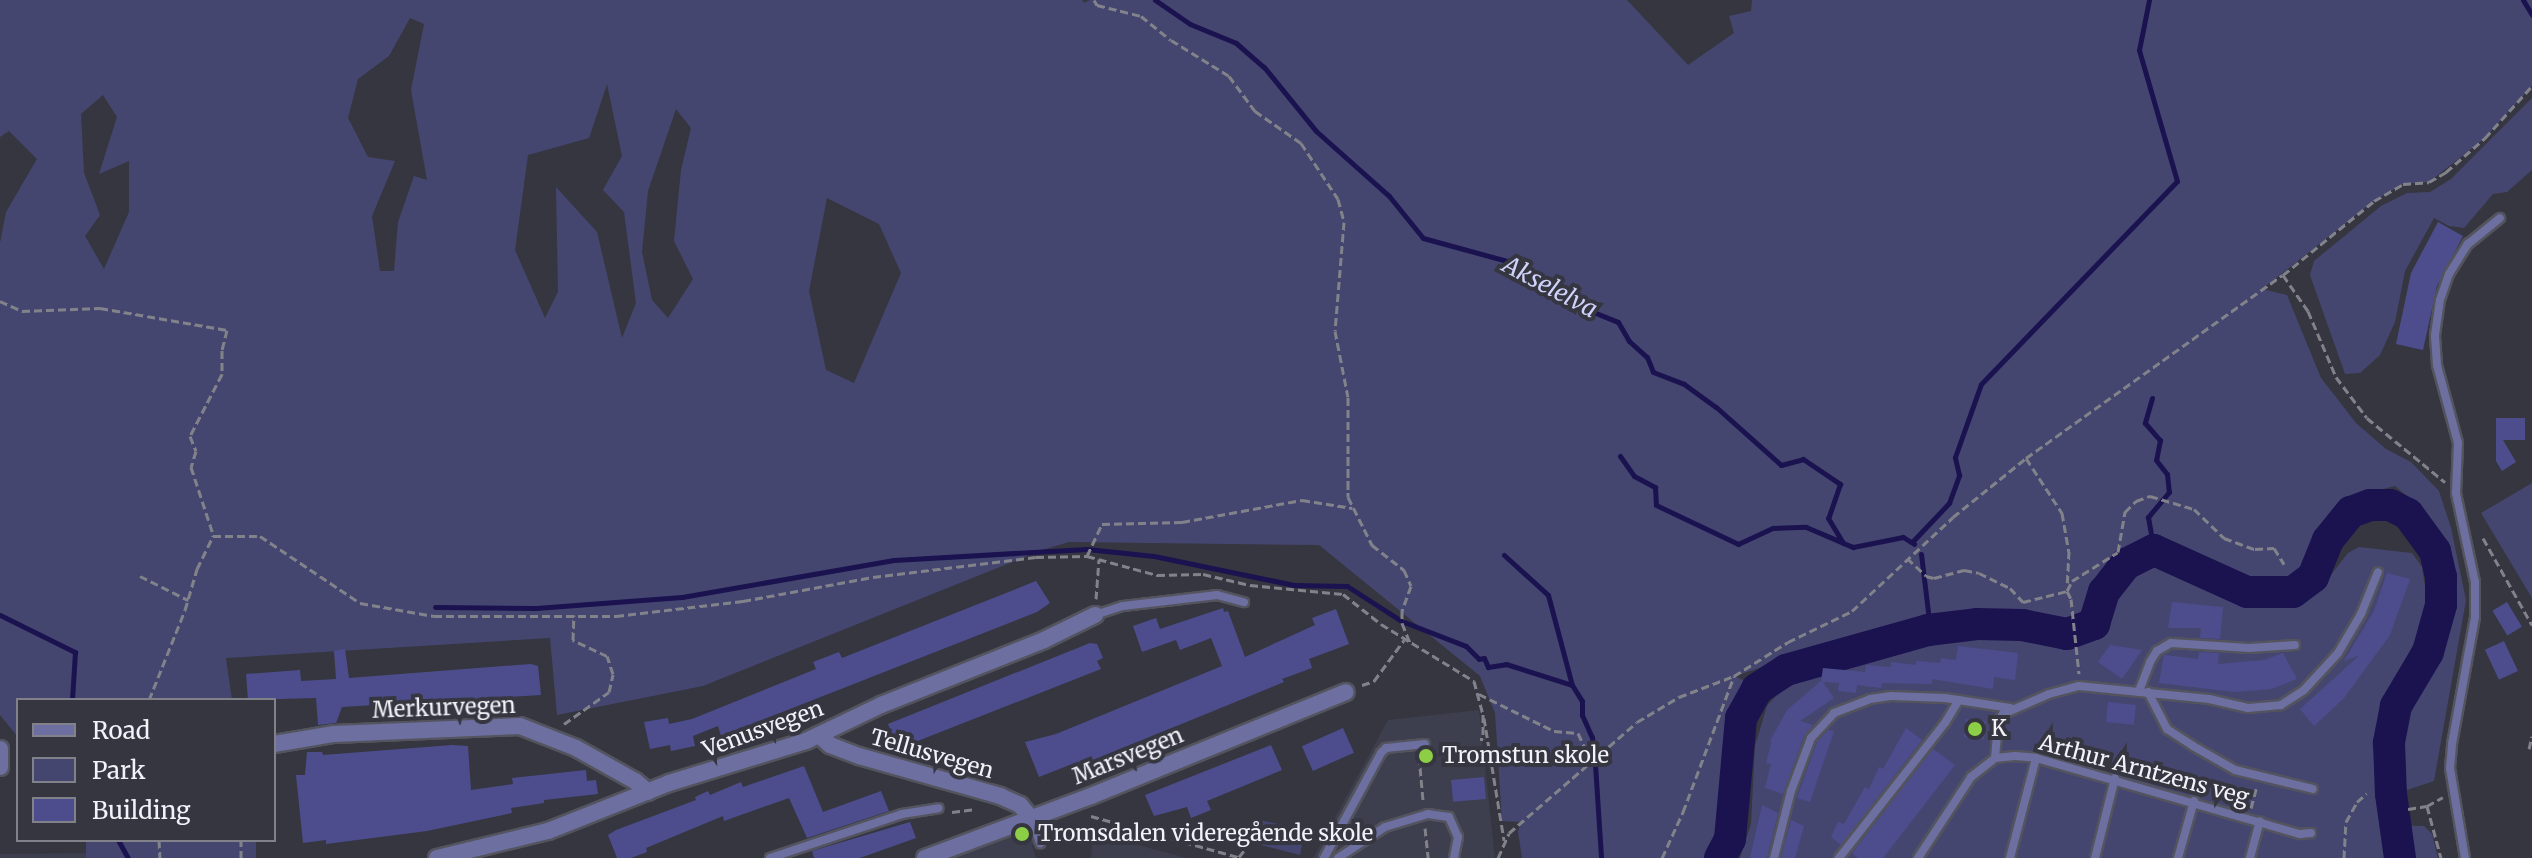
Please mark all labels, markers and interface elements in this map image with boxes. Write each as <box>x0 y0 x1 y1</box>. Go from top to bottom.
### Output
water label: Akselelva <box>1498 250 1602 324</box>
street label: Merkurvegen <box>372 692 516 724</box>
street label: Venusvegen <box>699 695 827 763</box>
legend <box>16 698 276 842</box>
text: Road <box>92 715 150 746</box>
place label: K <box>1991 716 2007 742</box>
marker: K <box>1966 720 1984 738</box>
street label: Marsvegen <box>1069 722 1187 790</box>
street label: Tellusvegen <box>867 724 997 784</box>
street label: Arthur Arntzens veg <box>2036 729 2252 811</box>
place label: Tromstun skole <box>1442 743 1609 769</box>
marker: Tromstun skole <box>1417 747 1435 765</box>
text: Park <box>92 755 145 786</box>
text: Building <box>92 795 191 826</box>
place label: Tromsdalen videregående skole <box>1038 821 1373 847</box>
marker: Tromsdalen videregående skole <box>1013 825 1031 843</box>

